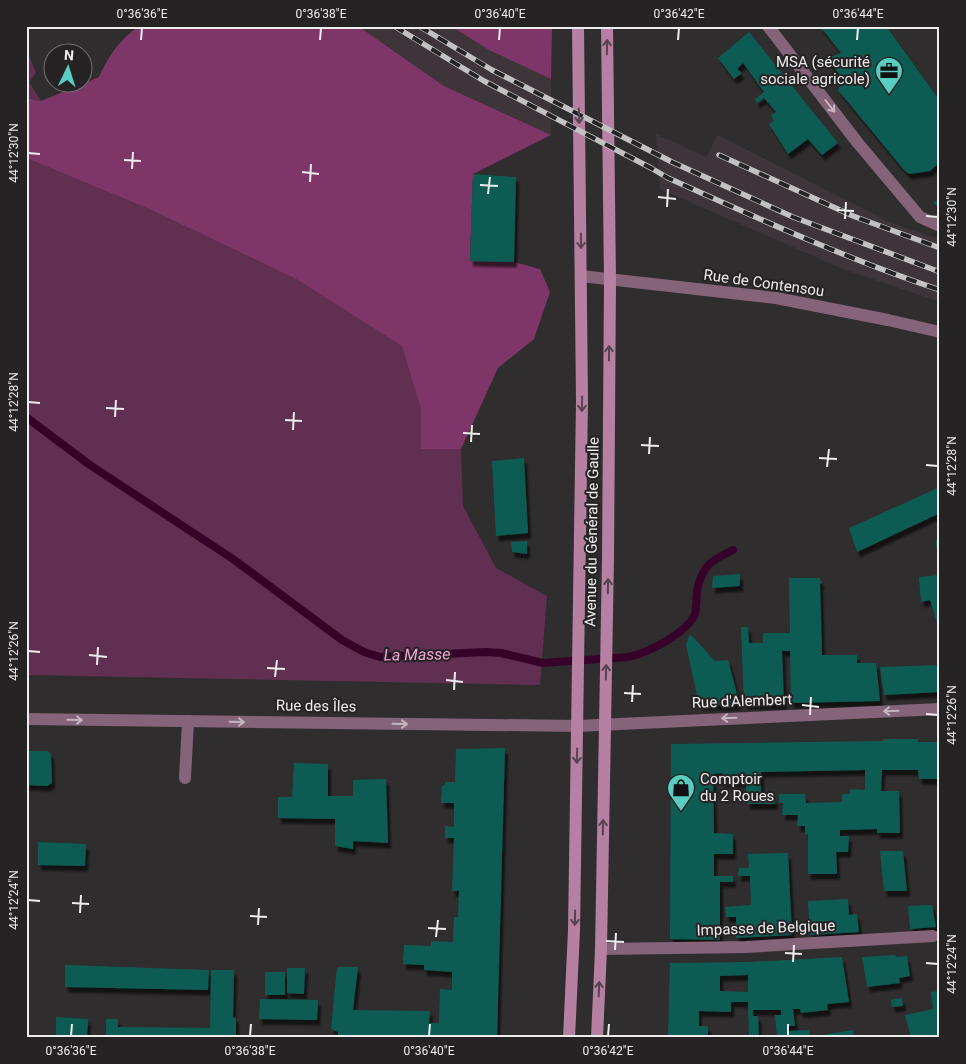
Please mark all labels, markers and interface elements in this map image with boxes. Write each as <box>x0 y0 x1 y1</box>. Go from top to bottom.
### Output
text: 0°36'36"E <box>117 7 168 21</box>
text: 0°36'38"E <box>296 7 347 21</box>
text: 0°36'40"E <box>475 7 526 21</box>
text: 0°36'42"E <box>654 7 705 21</box>
text: 0°36'44"E <box>833 7 884 21</box>
one-way arrow <box>602 40 612 56</box>
north arrow <box>42 42 92 92</box>
text: N <box>63 47 74 63</box>
place label: MSA (sécurité sociale agricole) <box>760 53 870 88</box>
office icon: MSA (sécurité sociale agricole) <box>874 56 904 95</box>
one-way arrow <box>824 99 835 112</box>
one-way arrow <box>574 108 583 124</box>
text: 44°12'30"N <box>7 123 21 183</box>
text: 44°12'30"N <box>945 187 959 247</box>
one-way arrow <box>576 232 586 249</box>
street label: Rue de Contensou <box>703 266 825 300</box>
one-way arrow <box>604 345 614 362</box>
text: 44°12'28"N <box>7 372 21 432</box>
one-way arrow <box>577 395 587 411</box>
text: 44°12'28"N <box>945 436 959 496</box>
street label: Avenue du Général de Gaulle <box>581 437 603 627</box>
one-way arrow <box>603 578 613 594</box>
text: 44°12'26"N <box>7 621 21 681</box>
water label: La Masse <box>383 644 451 665</box>
one-way arrow <box>601 664 611 680</box>
text: 44°12'26"N <box>945 685 959 745</box>
street label: Rue d'Alembert <box>691 690 793 712</box>
street label: Rue des Îles <box>276 696 356 716</box>
one-way arrow <box>883 707 899 716</box>
one-way arrow <box>721 713 737 723</box>
one-way arrow <box>66 715 83 725</box>
one-way arrow <box>229 717 245 727</box>
one-way arrow <box>392 719 408 728</box>
one-way arrow <box>572 748 582 764</box>
place label: Comptoir du 2 Roues <box>700 770 774 805</box>
shop icon: Comptoir du 2 Roues <box>666 773 696 812</box>
one-way arrow <box>598 819 608 835</box>
text: 44°12'24"N <box>7 870 21 930</box>
one-way arrow <box>570 910 580 926</box>
street label: Impasse de Belgique <box>696 917 836 939</box>
text: 44°12'24"N <box>945 934 959 994</box>
one-way arrow <box>595 981 604 997</box>
text: 0°36'36"E <box>46 1044 97 1058</box>
text: 0°36'38"E <box>225 1044 276 1058</box>
text: 0°36'40"E <box>404 1044 455 1058</box>
text: 0°36'42"E <box>583 1044 634 1058</box>
text: 0°36'44"E <box>763 1044 814 1058</box>

